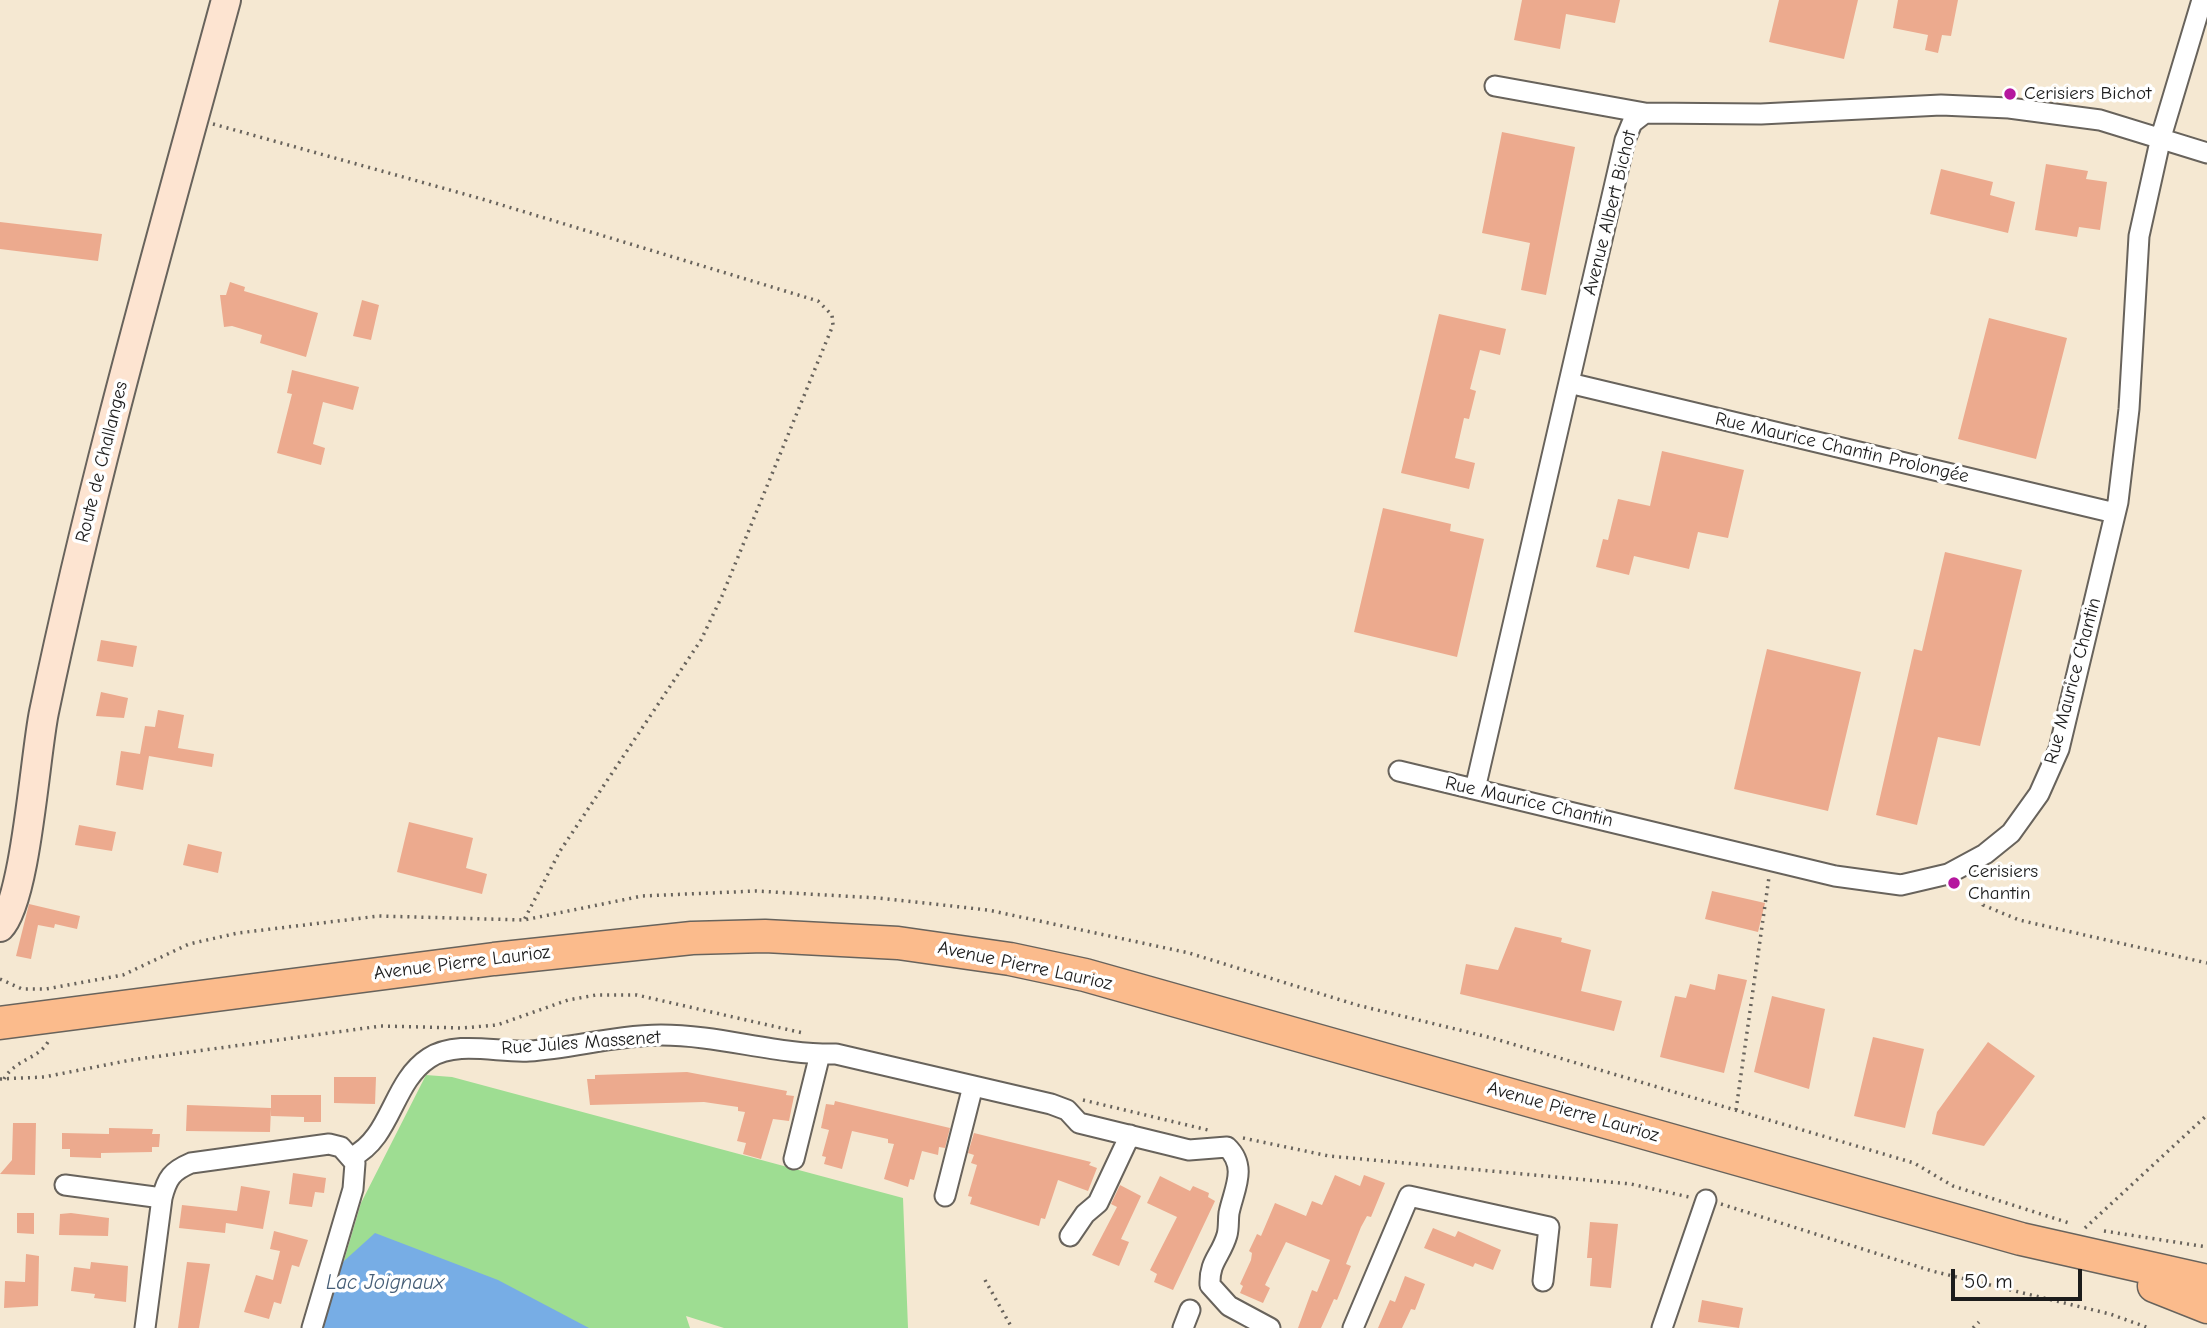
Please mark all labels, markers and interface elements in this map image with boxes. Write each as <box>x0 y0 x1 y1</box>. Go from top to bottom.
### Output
place label: Cerisiers Bichot <box>2024 83 2151 105</box>
marker: Cerisiers Bichot <box>2002 86 2018 102</box>
street label: Avenue Albert Bichot <box>1578 128 1642 298</box>
street label: Route de Challanges <box>71 379 133 545</box>
street label: Rue Maurice Chantin Prolongée <box>1713 408 1971 488</box>
street label: Rue Maurice Chantin <box>2040 595 2106 767</box>
street label: Rue Maurice Chantin <box>1443 772 1615 832</box>
place label: Cerisiers Chantin <box>1968 861 2038 905</box>
marker: Cerisiers Chantin <box>1946 875 1962 891</box>
street label: Avenue Pierre Laurioz <box>936 936 1114 996</box>
street label: Avenue Pierre Laurioz <box>372 941 552 985</box>
street label: Rue Jules Massenet <box>501 1026 661 1060</box>
street label: Avenue Pierre Laurioz <box>1485 1077 1661 1147</box>
scale bar <box>1955 1254 2086 1298</box>
text: 50 m <box>1964 1269 2013 1293</box>
water label: Lac Joignaux <box>326 1270 444 1296</box>

